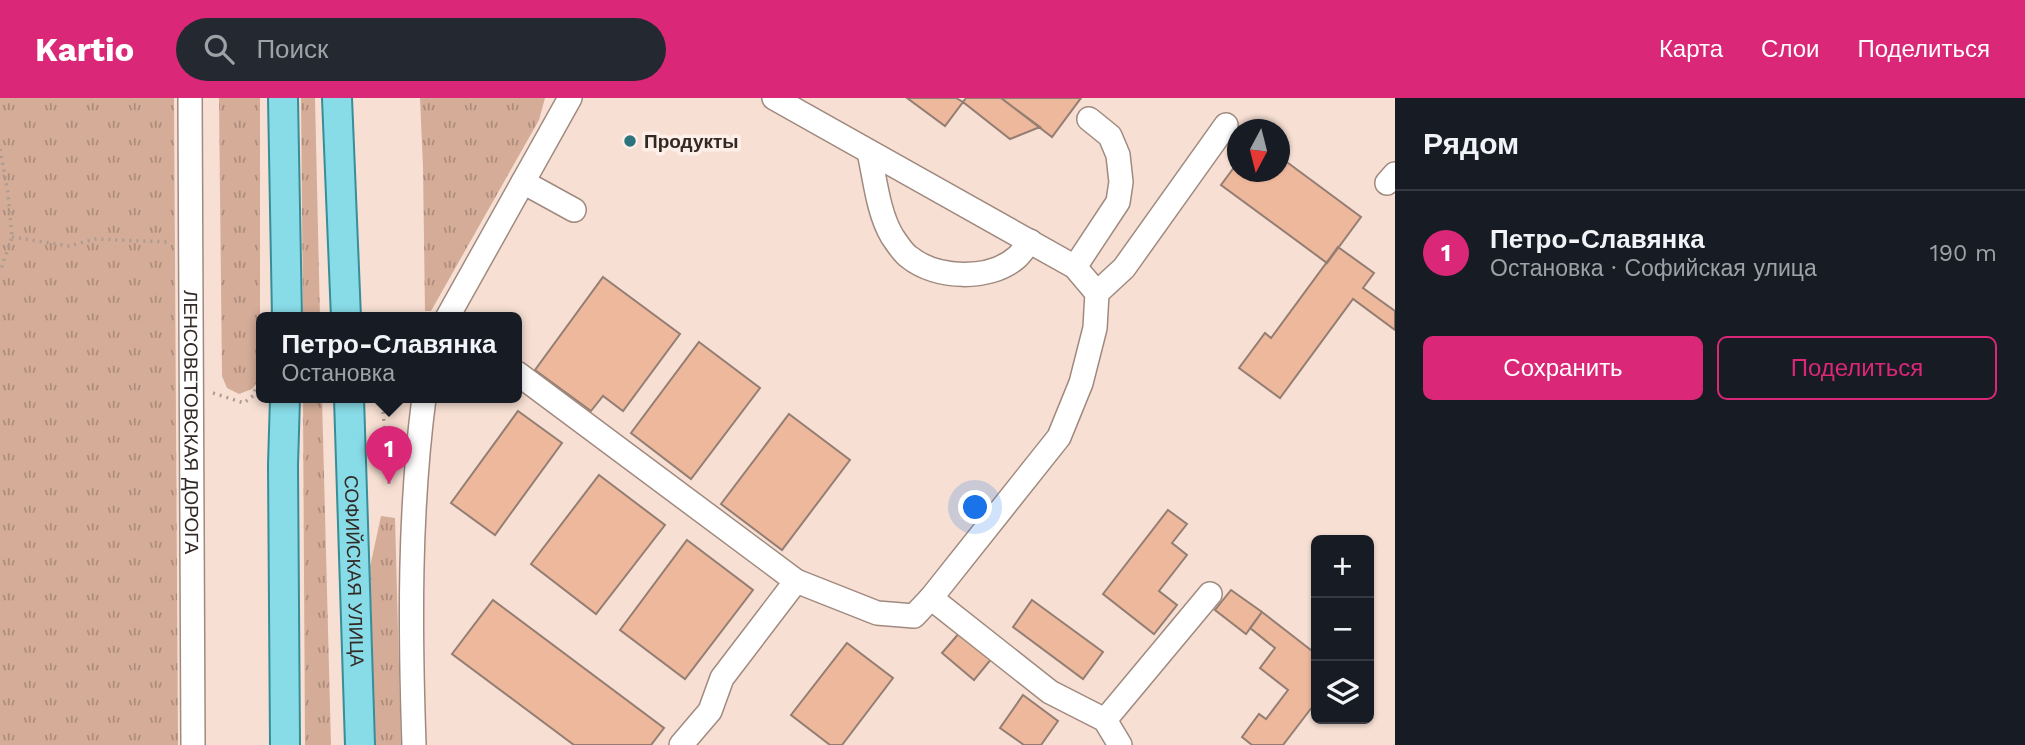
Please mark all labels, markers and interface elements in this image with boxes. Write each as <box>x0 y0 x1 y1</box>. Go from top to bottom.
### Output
search box <box>176 18 666 81</box>
text: Kartio <box>35 30 134 69</box>
icon: search <box>200 30 238 68</box>
text: Поиск <box>256 34 328 64</box>
text: Карта <box>1659 35 1723 63</box>
text: Слои <box>1761 35 1819 63</box>
text: Поделиться <box>1857 35 1990 63</box>
north arrow <box>1227 119 1290 182</box>
text: Рядом <box>1423 126 1519 161</box>
place label: Продукты <box>644 130 739 153</box>
marker: Продукты <box>622 133 638 149</box>
text: Петро-Славянка <box>1490 224 1705 254</box>
text: 1 <box>1441 240 1451 267</box>
text: 190 m <box>1930 240 1997 267</box>
text: Остановка · Софийская улица <box>1490 255 1817 282</box>
street label: ЛЕНСОВЕТОВСКАЯ ДОРОГА <box>179 290 204 554</box>
popup <box>256 312 522 403</box>
text: Петро-Славянка <box>282 329 496 359</box>
button: Сохранить <box>1423 336 1703 400</box>
button: Поделиться <box>1717 336 1997 400</box>
text: Остановка <box>282 360 395 387</box>
pin: 1 <box>366 426 412 484</box>
street label: СОФИЙСКАЯ УЛИЦА <box>340 475 369 667</box>
your location <box>958 490 992 524</box>
map controls <box>1311 535 1374 724</box>
button: + <box>1311 535 1374 598</box>
button: − <box>1311 598 1374 661</box>
button: layers <box>1311 661 1374 724</box>

